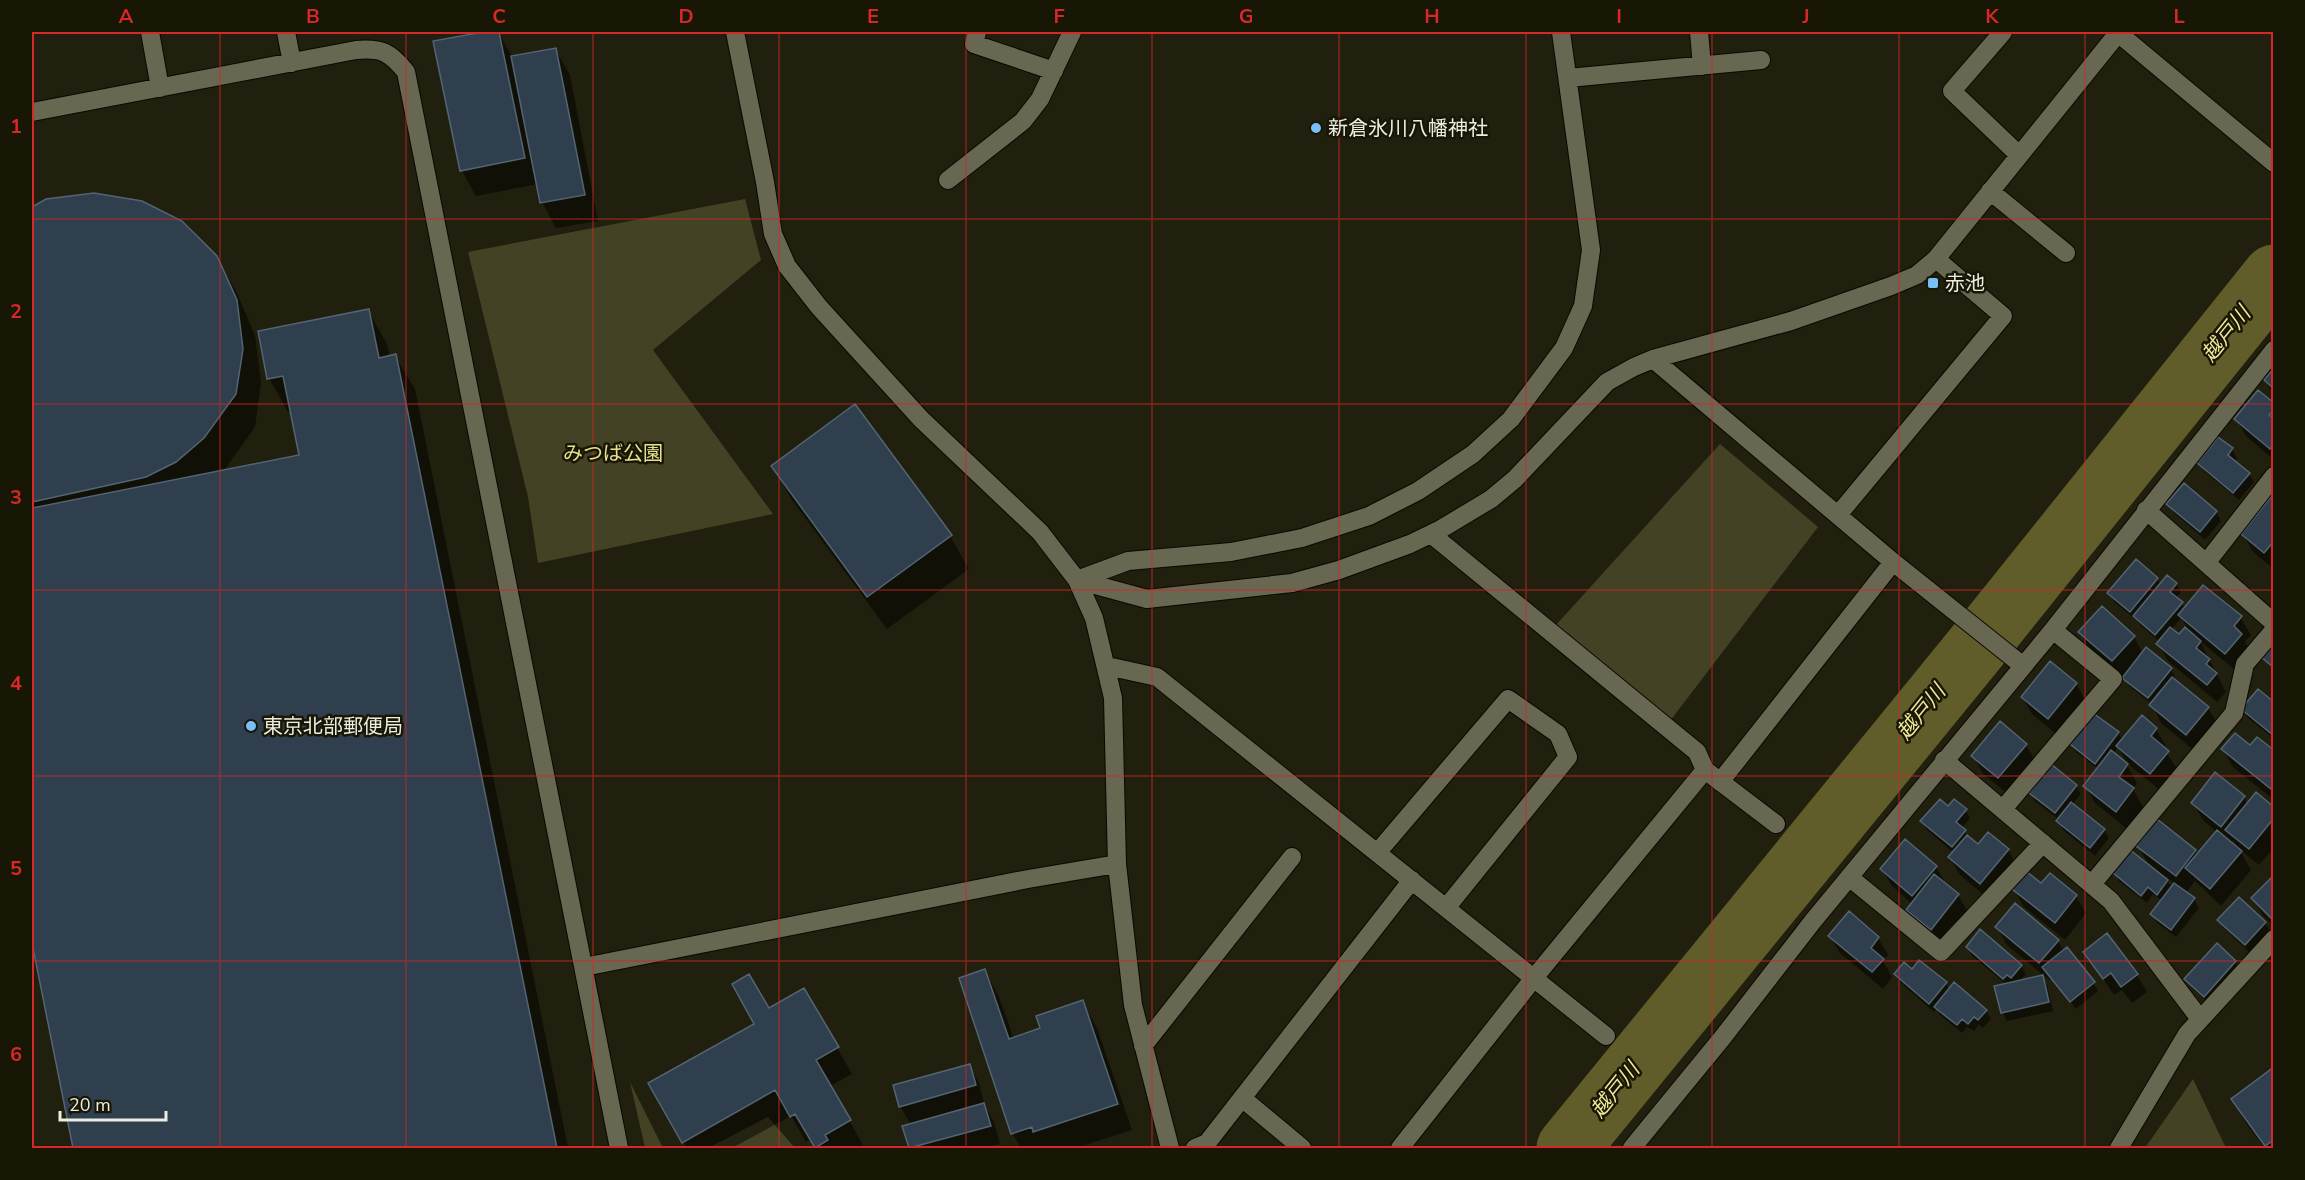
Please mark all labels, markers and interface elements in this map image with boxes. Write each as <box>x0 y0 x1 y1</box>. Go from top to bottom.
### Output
text: A <box>119 3 134 30</box>
text: B <box>306 3 320 30</box>
text: C <box>492 3 506 30</box>
text: D <box>678 3 694 30</box>
text: E <box>867 3 879 30</box>
text: F <box>1053 3 1065 30</box>
text: G <box>1239 3 1253 30</box>
text: H <box>1424 3 1440 30</box>
text: I <box>1616 3 1622 30</box>
text: J <box>1801 3 1810 30</box>
text: K <box>1985 3 1999 30</box>
text: L <box>2173 3 2185 30</box>
text: 1 <box>10 113 22 140</box>
place label: 新倉氷川八幡神社 <box>1328 115 1488 142</box>
marker: 新倉氷川八幡神社 <box>1309 121 1323 135</box>
place label: 赤池 <box>1945 270 1985 297</box>
marker: 赤池 <box>1926 276 1940 290</box>
text: 2 <box>10 298 22 325</box>
water label: 越戸川 <box>2195 299 2258 367</box>
park label: みつば公園 <box>563 440 663 467</box>
text: 3 <box>10 484 22 511</box>
text: 4 <box>10 670 22 697</box>
water label: 越戸川 <box>1890 677 1953 745</box>
place label: 東京北部郵便局 <box>263 713 403 740</box>
marker: 東京北部郵便局 <box>244 719 258 733</box>
text: 5 <box>10 855 22 882</box>
text: 6 <box>10 1041 22 1068</box>
water label: 越戸川 <box>1584 1055 1647 1123</box>
scale bar <box>60 1084 166 1122</box>
text: 20 m <box>69 1093 111 1117</box>

